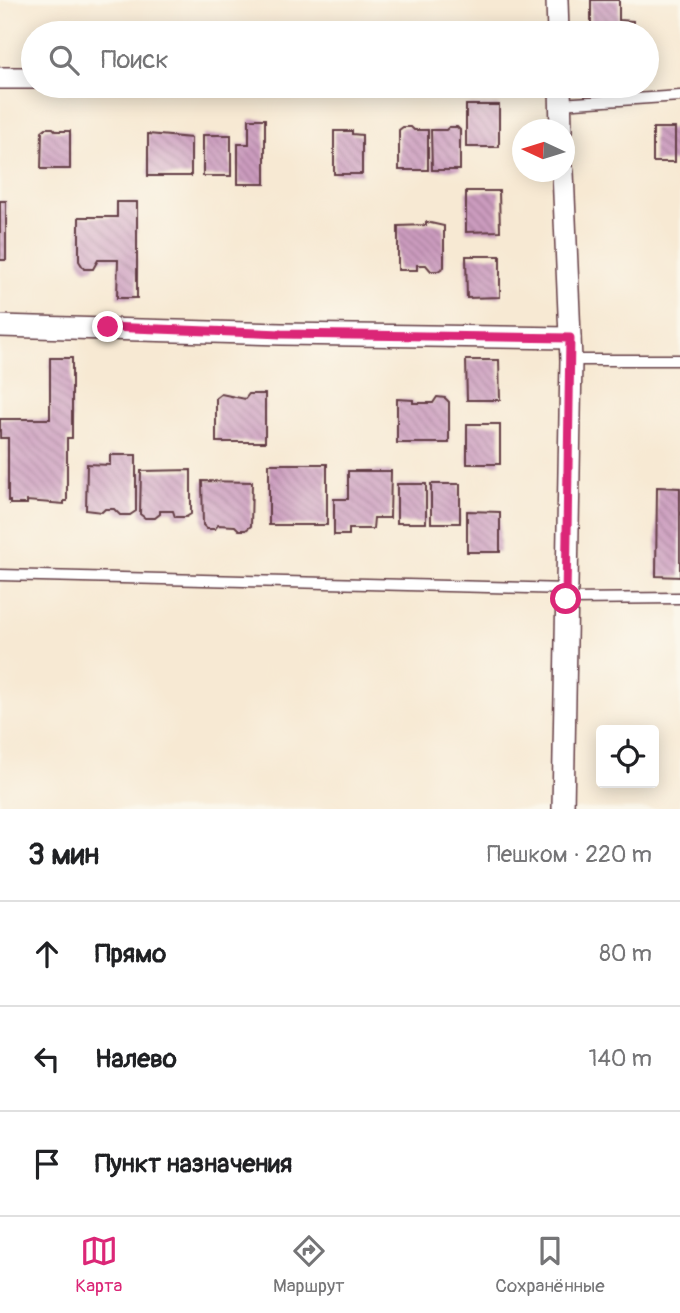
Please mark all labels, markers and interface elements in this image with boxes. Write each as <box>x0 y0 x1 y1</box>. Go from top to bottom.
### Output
search box <box>21 21 659 98</box>
icon: search <box>45 41 83 79</box>
text: Поиск <box>101 44 169 76</box>
north arrow <box>512 119 575 182</box>
route end <box>92 311 123 342</box>
route start <box>550 583 581 614</box>
map controls <box>596 725 659 788</box>
button: locate <box>596 725 659 788</box>
text: 3 мин <box>28 836 99 873</box>
text: Пешком · 220 m <box>487 840 652 869</box>
icon: ahead <box>28 935 66 973</box>
text: Прямо <box>95 938 166 970</box>
text: 80 m <box>599 939 652 968</box>
icon: left <box>28 1040 66 1078</box>
text: Налево <box>95 1043 177 1075</box>
text: 140 m <box>589 1044 652 1073</box>
icon: arrive <box>28 1145 66 1183</box>
text: Пункт назначения <box>95 1148 292 1180</box>
tab: Карта <box>75 1232 122 1298</box>
tab: Маршрут <box>273 1232 345 1298</box>
tab: Сохранённые <box>495 1232 605 1298</box>

